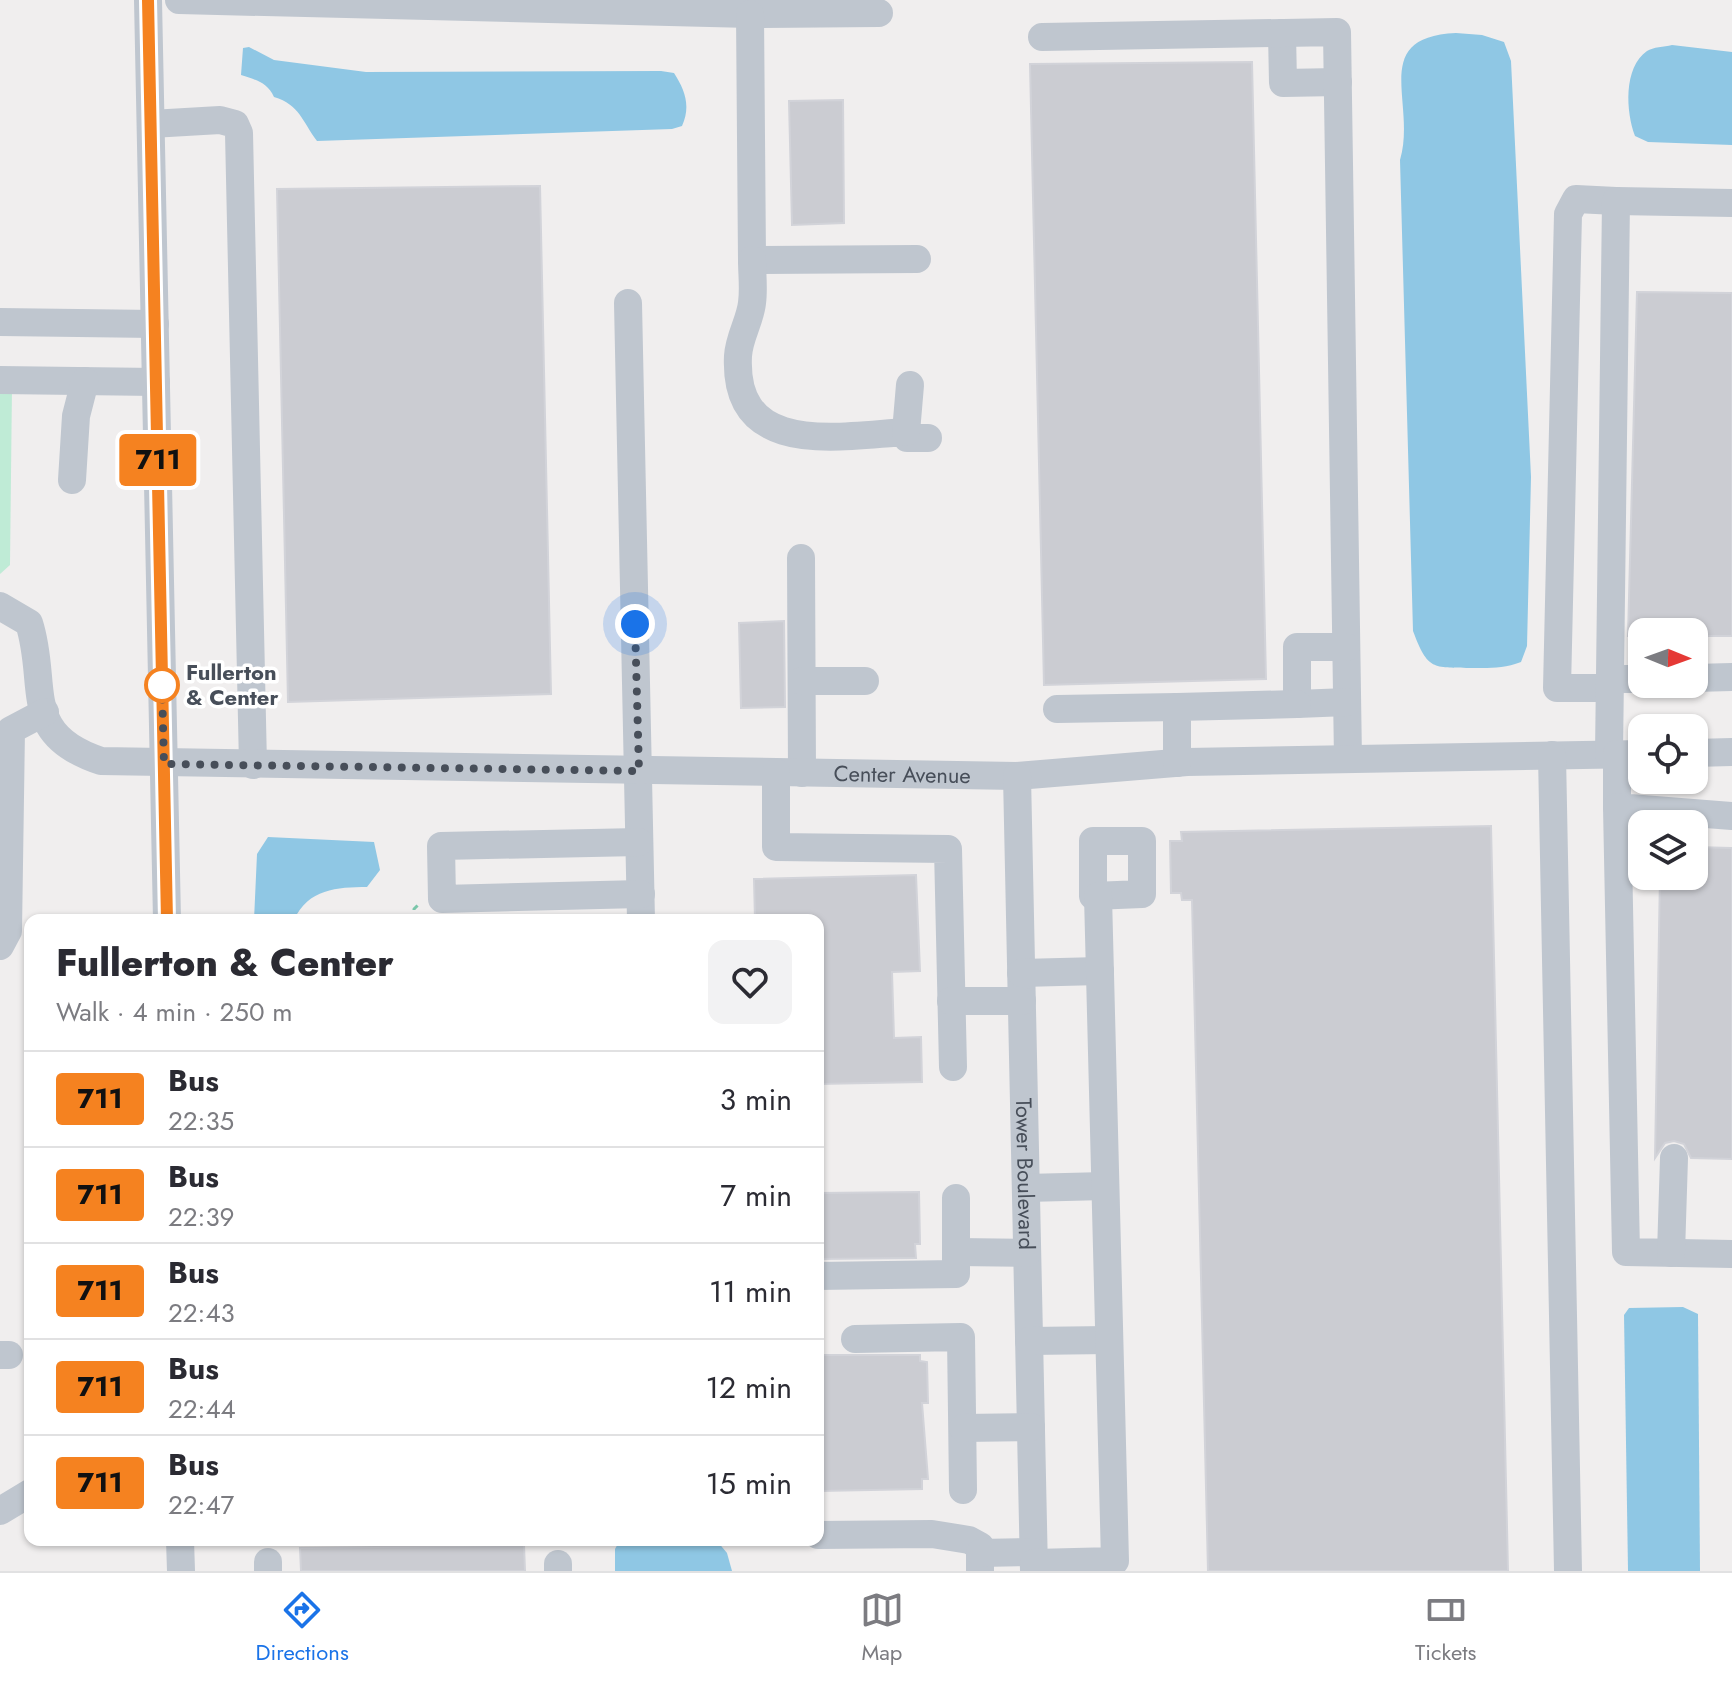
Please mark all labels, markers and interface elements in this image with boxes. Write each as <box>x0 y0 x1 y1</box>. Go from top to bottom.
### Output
line badge: 711 <box>112 434 204 486</box>
text: 711 <box>135 439 181 480</box>
your location <box>615 604 655 644</box>
north arrow <box>1628 618 1708 698</box>
map controls <box>1628 618 1708 890</box>
place label: Fullerton & Center <box>186 656 278 713</box>
marker: Fullerton & Center <box>145 668 179 702</box>
button: locate <box>1628 714 1708 794</box>
street label: Center Avenue <box>833 757 971 791</box>
button: layers <box>1628 810 1708 890</box>
text: Fullerton & Center <box>56 935 394 990</box>
button: heart <box>708 940 792 1024</box>
text: Walk · 4 min · 250 m <box>56 993 293 1031</box>
text: Bus <box>168 1059 219 1102</box>
text: 711 <box>77 1078 123 1119</box>
text: 3 min <box>720 1078 792 1121</box>
street label: Tower Boulevard <box>1008 1097 1043 1250</box>
text: 22:35 <box>168 1102 234 1140</box>
text: Bus <box>168 1155 219 1198</box>
text: 711 <box>77 1174 123 1215</box>
text: 7 min <box>720 1174 792 1217</box>
text: 22:39 <box>168 1198 235 1236</box>
text: Bus <box>168 1251 219 1294</box>
text: 711 <box>77 1270 123 1311</box>
text: 11 min <box>709 1270 792 1313</box>
text: 22:43 <box>168 1294 235 1332</box>
text: Bus <box>168 1347 219 1390</box>
text: 711 <box>77 1366 123 1407</box>
text: 12 min <box>705 1366 792 1409</box>
text: 22:44 <box>168 1390 236 1428</box>
text: Bus <box>168 1443 219 1486</box>
text: 711 <box>77 1462 123 1503</box>
text: 15 min <box>706 1462 792 1505</box>
text: 22:47 <box>168 1486 234 1524</box>
tab: Directions <box>256 1588 349 1668</box>
tab: Map <box>860 1588 904 1668</box>
tab: Tickets <box>1415 1588 1476 1668</box>

